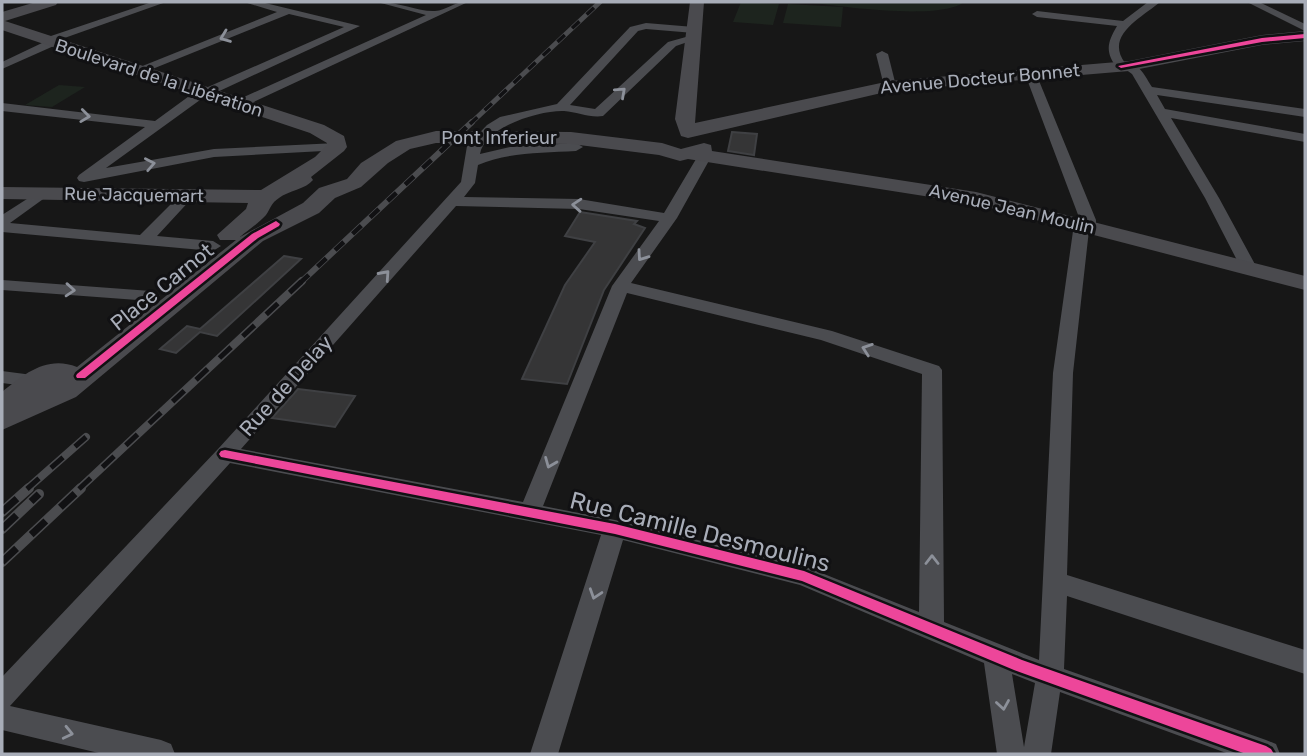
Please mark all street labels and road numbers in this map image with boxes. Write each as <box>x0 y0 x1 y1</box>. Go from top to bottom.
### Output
street label: Boulevard de la Libération <box>52 34 266 122</box>
street label: Avenue Docteur Bonnet <box>879 59 1081 99</box>
street label: Pont Inferieur <box>441 127 557 149</box>
street label: Avenue Jean Moulin <box>927 179 1097 239</box>
street label: Rue Jacquemart <box>64 183 204 207</box>
street label: Place Carnot <box>105 238 218 336</box>
street label: Rue de Delay <box>234 330 338 441</box>
street label: Rue Camille Desmoulins <box>567 486 833 578</box>

